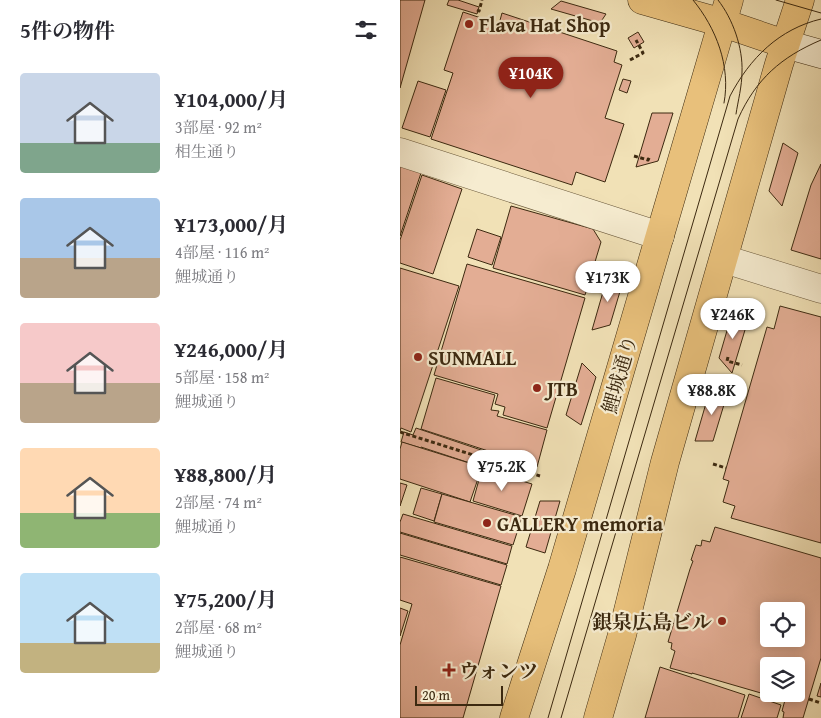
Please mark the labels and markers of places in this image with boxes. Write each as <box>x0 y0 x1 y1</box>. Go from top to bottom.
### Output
place label: Flava Hat Shop <box>479 10 610 39</box>
marker: Flava Hat Shop <box>463 18 475 30</box>
pin: ¥104K <box>496 56 566 99</box>
pin: ¥173K <box>573 260 643 303</box>
pin: ¥246K <box>698 298 768 340</box>
place label: SUNMALL <box>428 343 517 372</box>
marker: SUNMALL <box>412 351 424 363</box>
place label: JTB <box>544 374 578 403</box>
pin: ¥88.8K <box>671 374 753 416</box>
marker: JTB <box>531 382 543 394</box>
pin: ¥75.2K <box>461 450 543 492</box>
place label: GALLERY memoria <box>497 509 664 538</box>
marker: GALLERY memoria <box>481 517 493 529</box>
place label: 銀泉広島ビル <box>592 607 712 636</box>
marker: 銀泉広島ビル <box>716 615 728 627</box>
place label: ウォンツ <box>459 656 538 685</box>
marker: ウォンツ <box>443 664 455 676</box>

